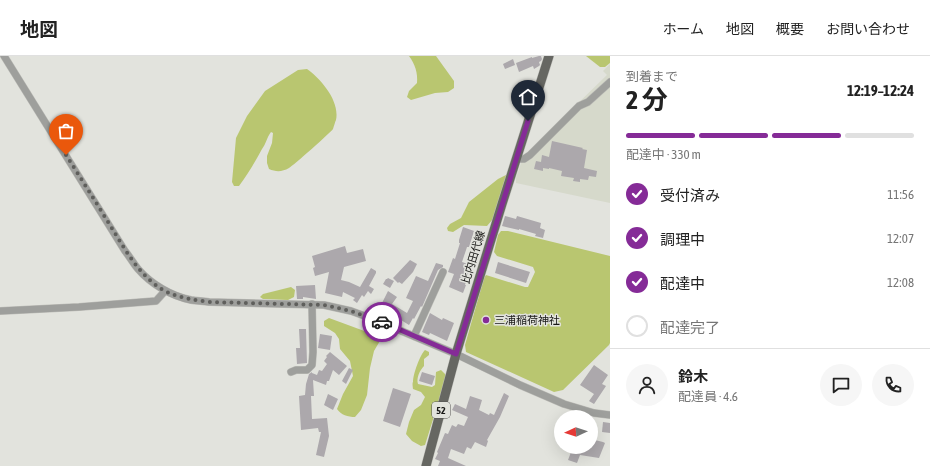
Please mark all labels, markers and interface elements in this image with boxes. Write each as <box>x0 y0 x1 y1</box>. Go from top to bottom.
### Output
text: 地図 <box>20 18 58 40</box>
text: ホーム <box>662 21 704 37</box>
text: 地図 <box>726 21 754 37</box>
text: 概要 <box>776 21 804 37</box>
text: お問い合わせ <box>826 21 910 37</box>
text: 到着まで <box>626 69 678 84</box>
pin <box>511 80 545 121</box>
text: 12:19–12:24 <box>847 82 914 99</box>
text: 2 分 <box>626 85 668 115</box>
icon: home <box>517 86 539 108</box>
pin <box>49 114 83 155</box>
icon: bag <box>55 120 77 142</box>
text: 配達中 · 330 m <box>626 147 701 162</box>
icon: check <box>626 183 648 205</box>
text: 受付済み <box>660 187 720 204</box>
text: 11:56 <box>887 187 914 202</box>
icon: check <box>626 227 648 249</box>
street label: 比内田代線 <box>459 229 487 285</box>
text: 調理中 <box>660 231 705 248</box>
text: 12:07 <box>887 231 914 246</box>
icon: check <box>626 271 648 293</box>
text: 配達中 <box>660 275 705 292</box>
text: 12:08 <box>887 275 914 290</box>
courier <box>362 302 402 342</box>
icon: car <box>371 311 393 333</box>
place label: 三浦稲荷神社 <box>494 314 560 326</box>
marker: 三浦稲荷神社 <box>481 315 491 325</box>
text: 配達完了 <box>660 319 720 336</box>
button: person <box>626 364 668 406</box>
button: chat <box>820 364 862 406</box>
button: phone <box>872 364 914 406</box>
text: 鈴木 <box>678 368 708 385</box>
text: 配達員 · 4.6 <box>678 389 738 404</box>
road number: 52 <box>432 402 450 418</box>
north arrow <box>554 410 598 454</box>
map controls <box>554 410 598 454</box>

